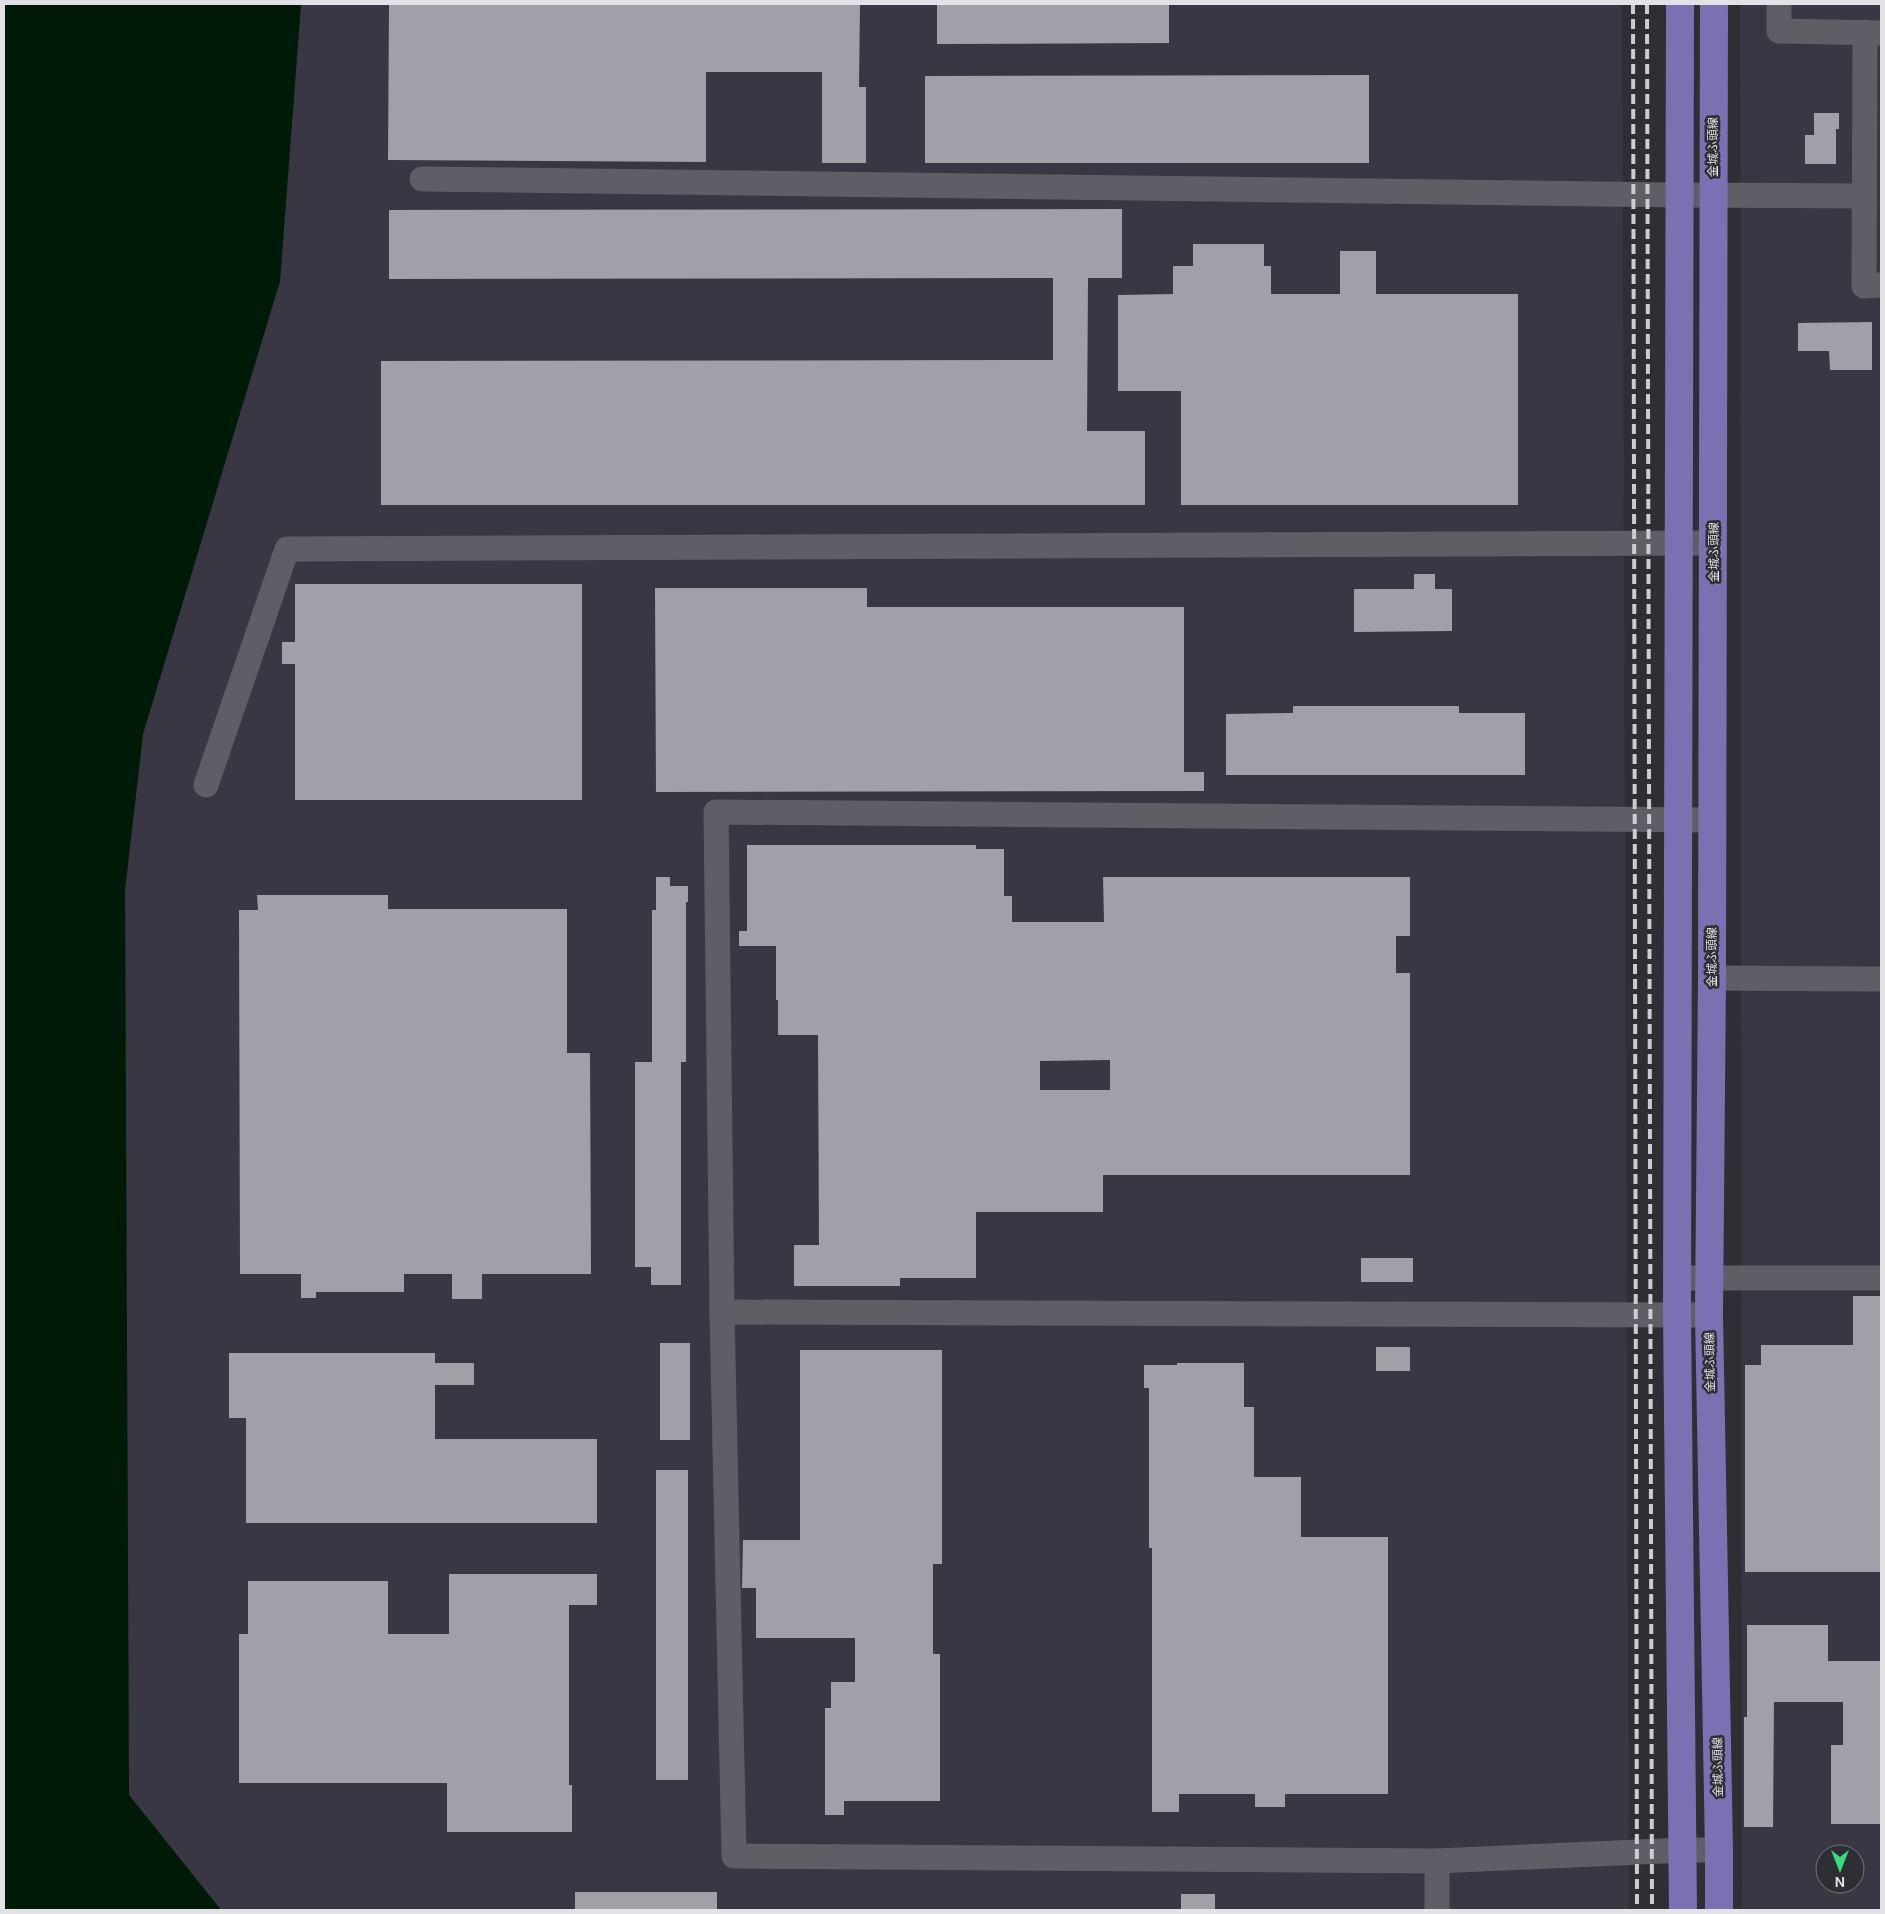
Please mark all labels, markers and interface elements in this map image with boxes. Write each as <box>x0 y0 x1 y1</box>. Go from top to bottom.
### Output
street label: 金城ふ頭線 <box>1705 117 1721 177</box>
street label: 金城ふ頭線 <box>1706 522 1722 582</box>
street label: 金城ふ頭線 <box>1704 927 1720 987</box>
street label: 金城ふ頭線 <box>1701 1332 1719 1392</box>
street label: 金城ふ頭線 <box>1709 1737 1727 1797</box>
north arrow <box>1815 1844 1865 1894</box>
text: N <box>1835 1873 1845 1891</box>

